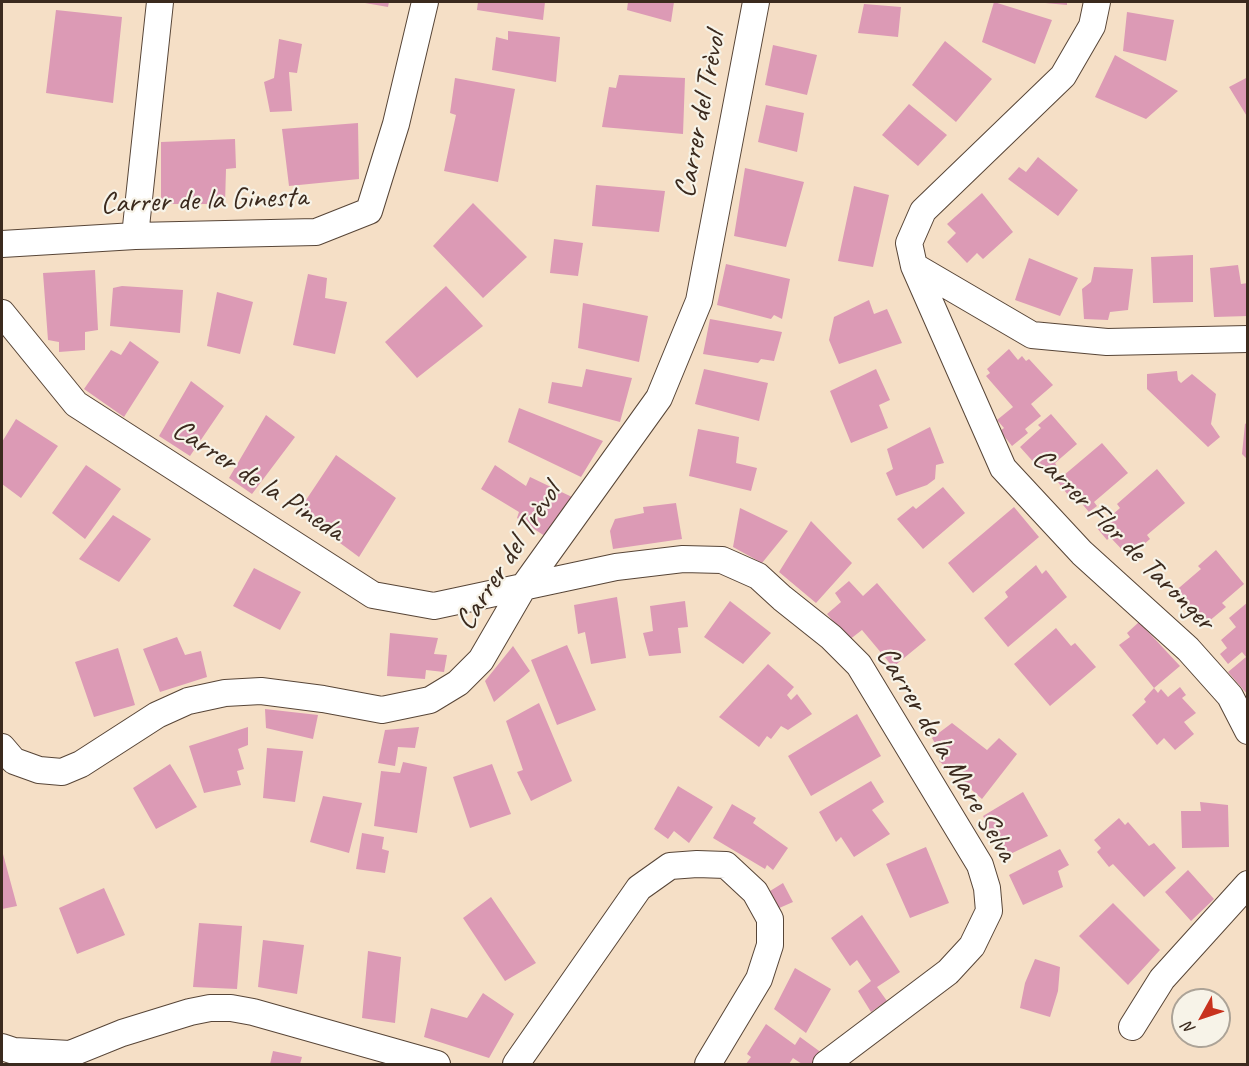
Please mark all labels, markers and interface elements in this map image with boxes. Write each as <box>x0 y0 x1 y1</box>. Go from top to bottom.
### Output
street label: Carrer del Trèvol <box>667 29 735 201</box>
street label: Carrer de la Ginesta <box>100 179 308 223</box>
street label: Carrer de la Pineda <box>165 412 351 550</box>
street label: Carrer Flor de Taronger <box>1024 441 1222 639</box>
street label: Carrer del Trèvol <box>448 477 570 637</box>
street label: Carrer de la Mare Selva <box>868 640 1024 868</box>
north arrow <box>1171 988 1231 1048</box>
text: N <box>1178 1018 1200 1039</box>

